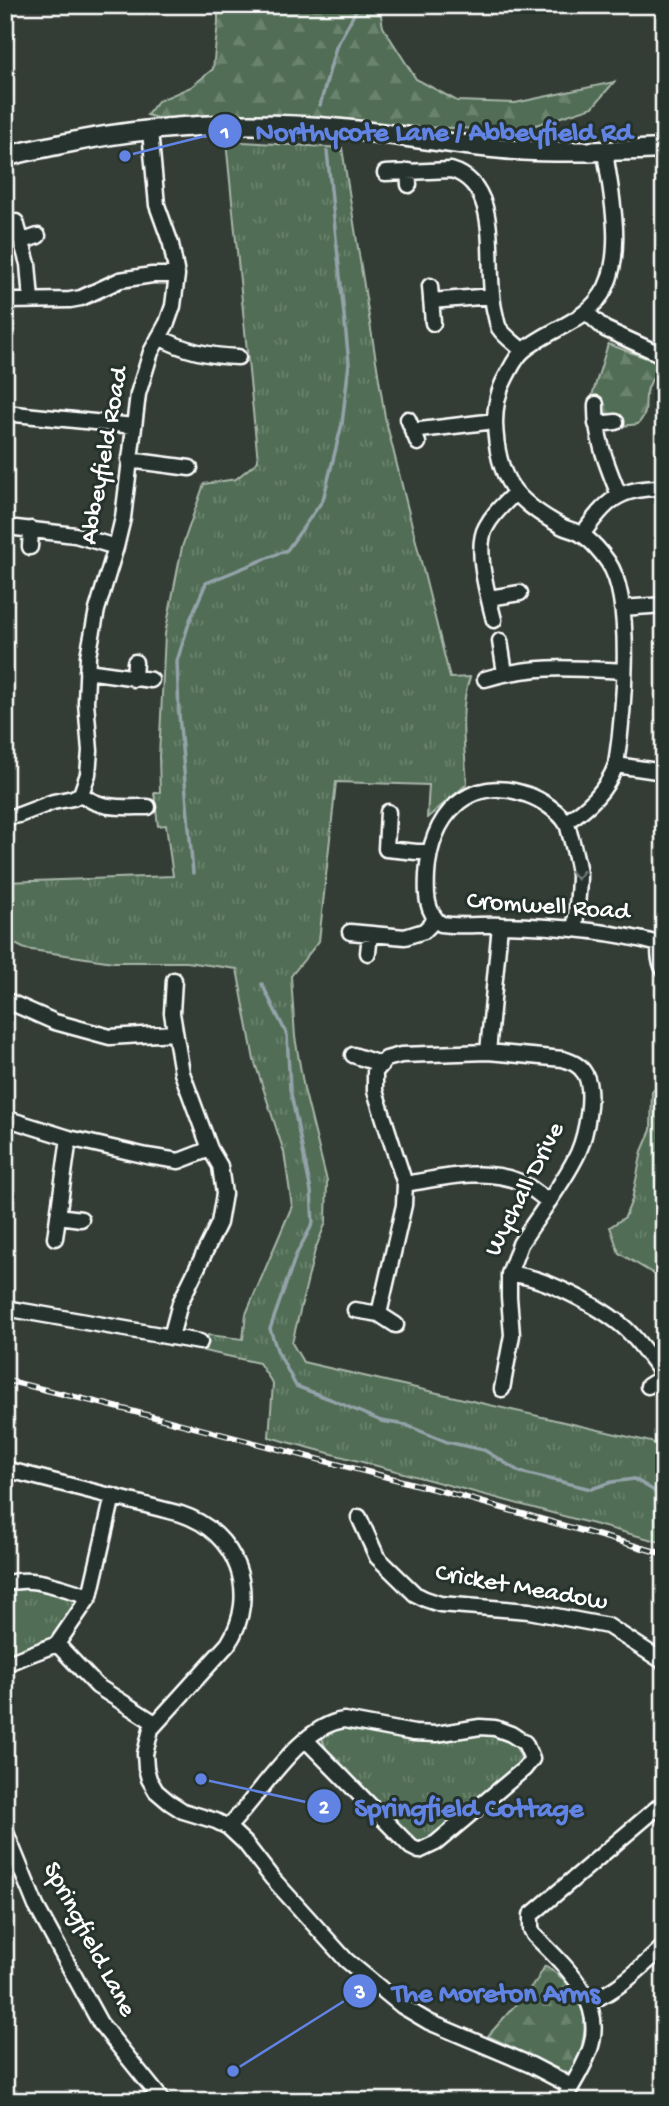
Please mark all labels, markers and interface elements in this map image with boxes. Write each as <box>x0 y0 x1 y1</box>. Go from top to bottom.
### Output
callout: Northycote Lane / Abbeyfield Rd <box>207 106 647 155</box>
text: Northycote Lane / Abbeyfield Rd <box>256 118 635 151</box>
text: 1 <box>220 122 229 147</box>
street label: Abbeyfield Road <box>75 363 137 547</box>
one-way arrow <box>569 870 585 881</box>
street label: Cromwell Road <box>466 887 632 929</box>
street label: Wychall Drive <box>479 1117 573 1262</box>
street label: Cricket Meadow <box>432 1559 610 1619</box>
callout: Springfield Cottage <box>306 1782 598 1831</box>
text: Springfield Cottage <box>355 1794 585 1827</box>
text: 2 <box>319 1797 330 1822</box>
street label: Springfield Lane <box>34 1857 142 2023</box>
callout: The Moreton Arms <box>343 1967 613 2016</box>
text: The Moreton Arms <box>390 1979 602 2012</box>
text: 3 <box>354 1982 366 2007</box>

